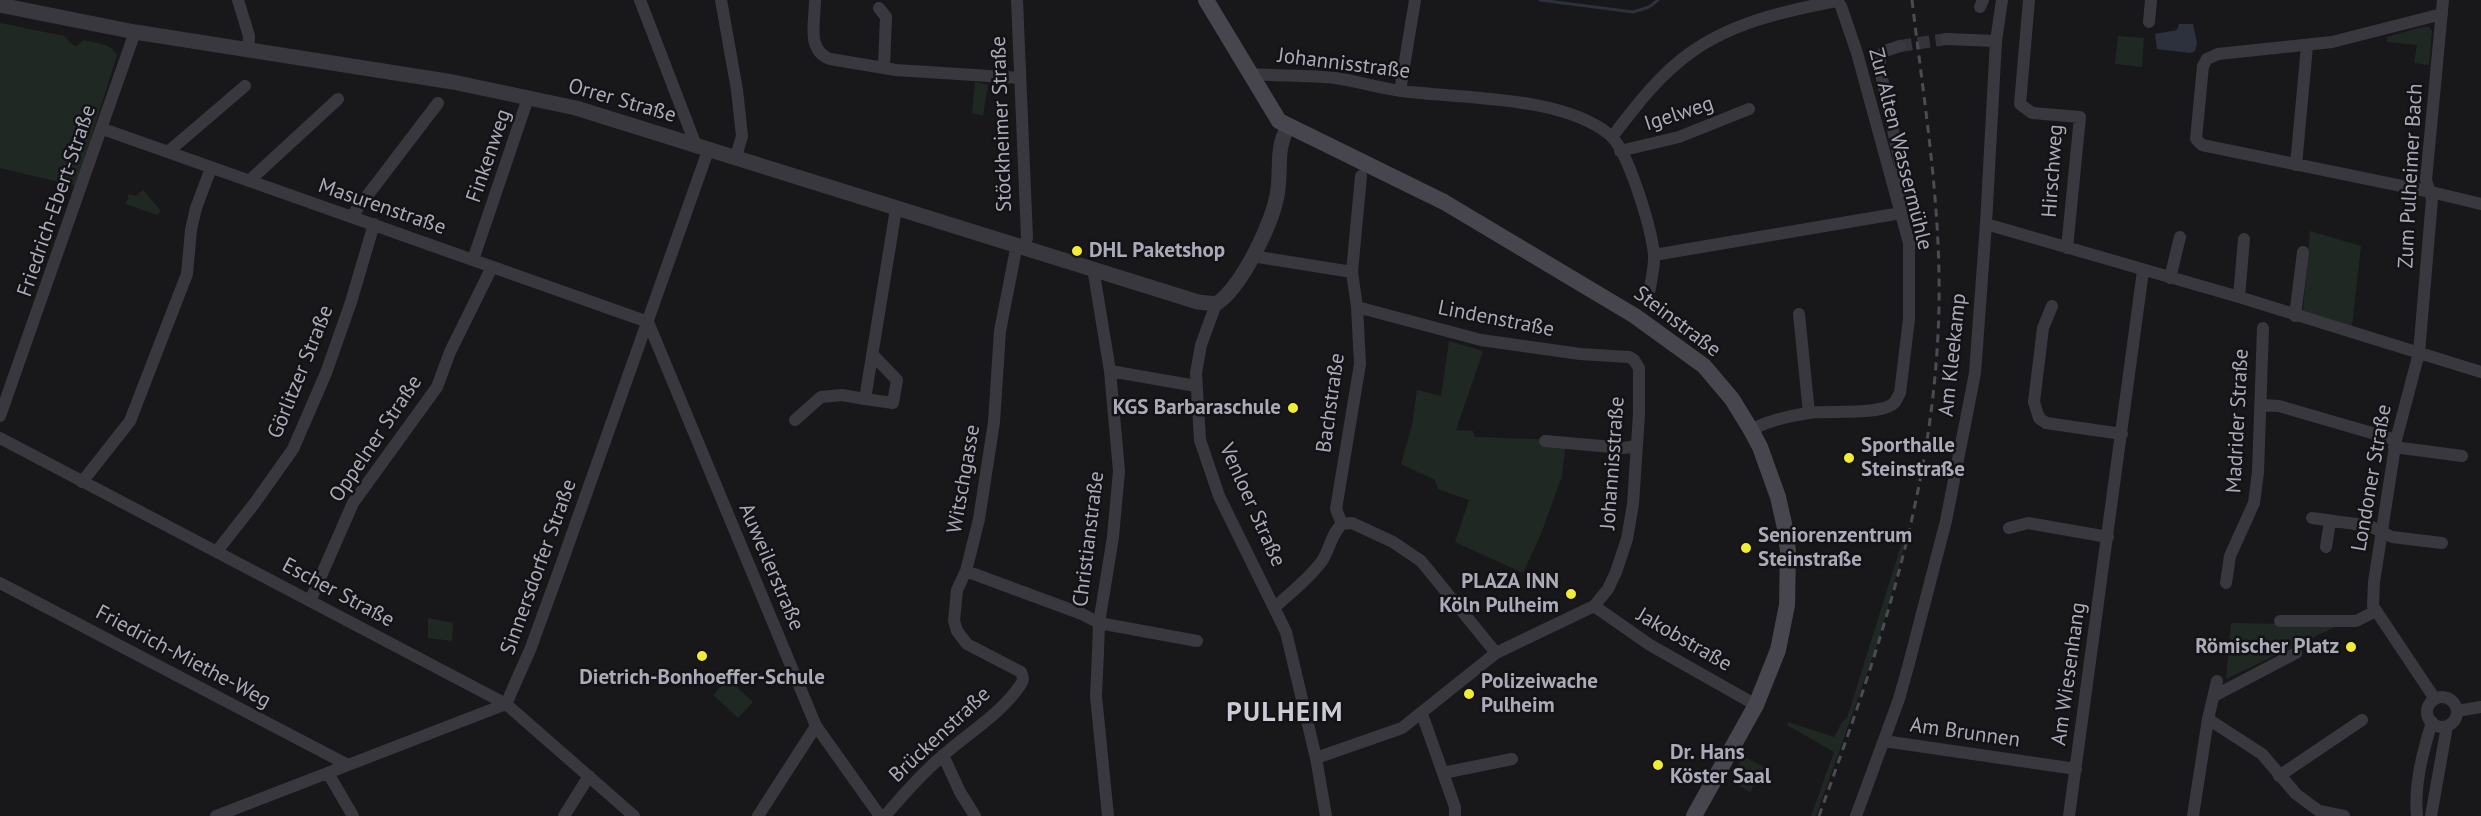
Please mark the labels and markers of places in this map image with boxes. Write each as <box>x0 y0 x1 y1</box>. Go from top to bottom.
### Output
place label: DHL Paketshop <box>1089 238 1225 264</box>
marker: DHL Paketshop <box>1070 244 1084 258</box>
place label: KGS Barbaraschule <box>1113 395 1281 421</box>
marker: KGS Barbaraschule <box>1286 401 1300 415</box>
place label: Sporthalle Steinstraße <box>1861 433 1965 483</box>
marker: Sporthalle Steinstraße <box>1842 451 1856 465</box>
place label: Seniorenzentrum Steinstraße <box>1758 523 1912 573</box>
marker: Seniorenzentrum Steinstraße <box>1739 541 1753 555</box>
place label: PLAZA INN Köln Pulheim <box>1439 569 1559 619</box>
marker: PLAZA INN Köln Pulheim <box>1564 587 1578 601</box>
place label: Römischer Platz <box>2195 634 2339 660</box>
marker: Römischer Platz <box>2344 640 2358 654</box>
marker: Dietrich-Bonhoeffer-Schule <box>695 649 709 663</box>
place label: Dietrich-Bonhoeffer-Schule <box>579 665 825 691</box>
place label: Polizeiwache Pulheim <box>1481 669 1598 719</box>
marker: Polizeiwache Pulheim <box>1462 687 1476 701</box>
place label: Dr. Hans Köster Saal <box>1670 740 1771 790</box>
marker: Dr. Hans Köster Saal <box>1651 758 1665 772</box>

